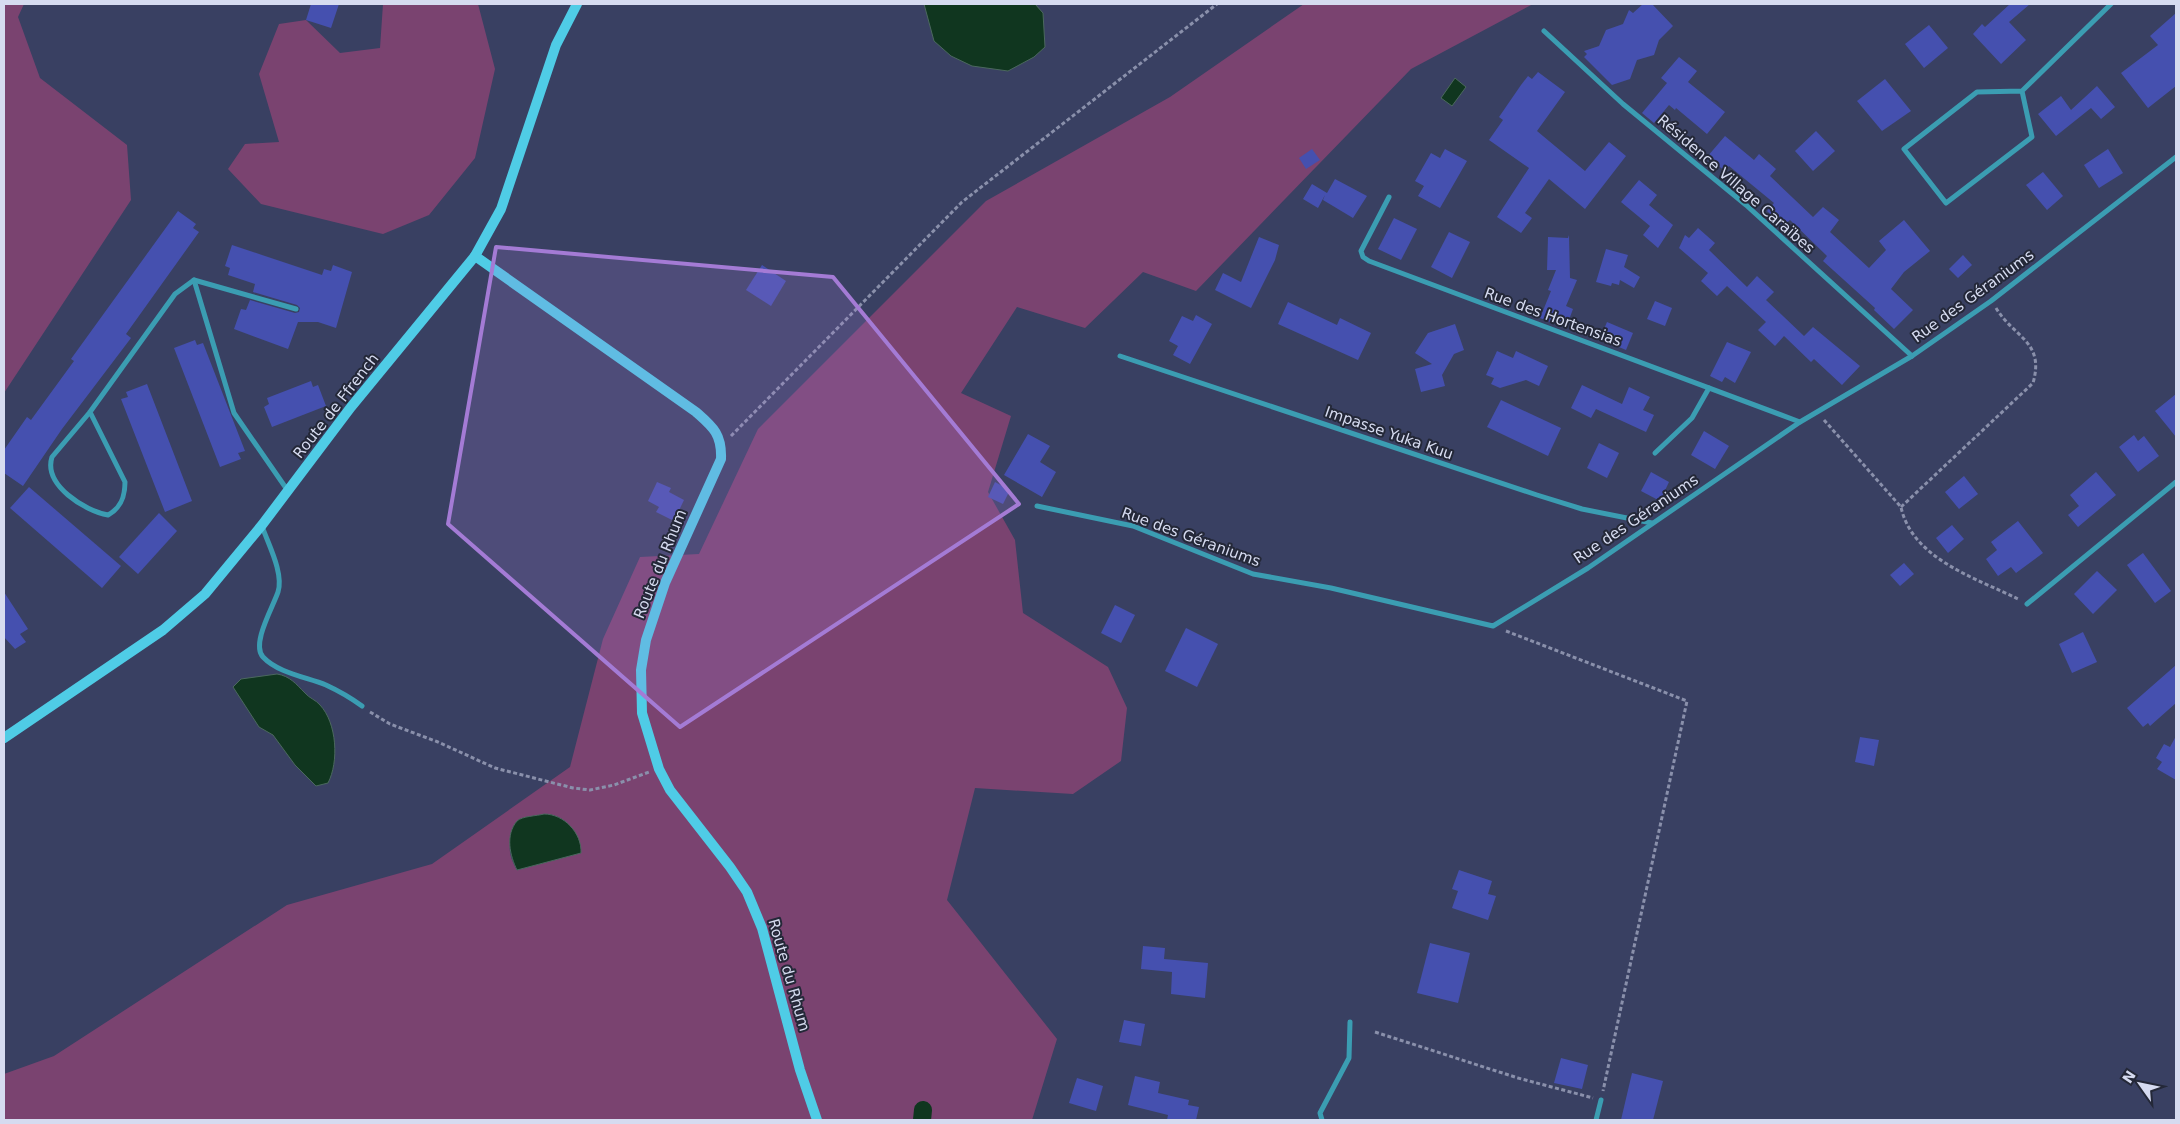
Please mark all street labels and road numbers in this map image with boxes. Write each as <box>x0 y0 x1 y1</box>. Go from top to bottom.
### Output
street label: Résidence Village Caraïbes <box>1654 111 1818 257</box>
street label: Rue des Géraniums <box>1908 246 2038 346</box>
street label: Rue des Hortensias <box>1482 284 1624 350</box>
street label: Route de Ffrench <box>289 350 383 462</box>
street label: Impasse Yuka Kuu <box>1322 403 1456 463</box>
street label: Rue des Géraniums <box>1570 471 1702 567</box>
street label: Rue des Géraniums <box>1119 504 1263 571</box>
street label: Route du Rhum <box>630 507 690 621</box>
street label: Route du Rhum <box>764 917 814 1033</box>

